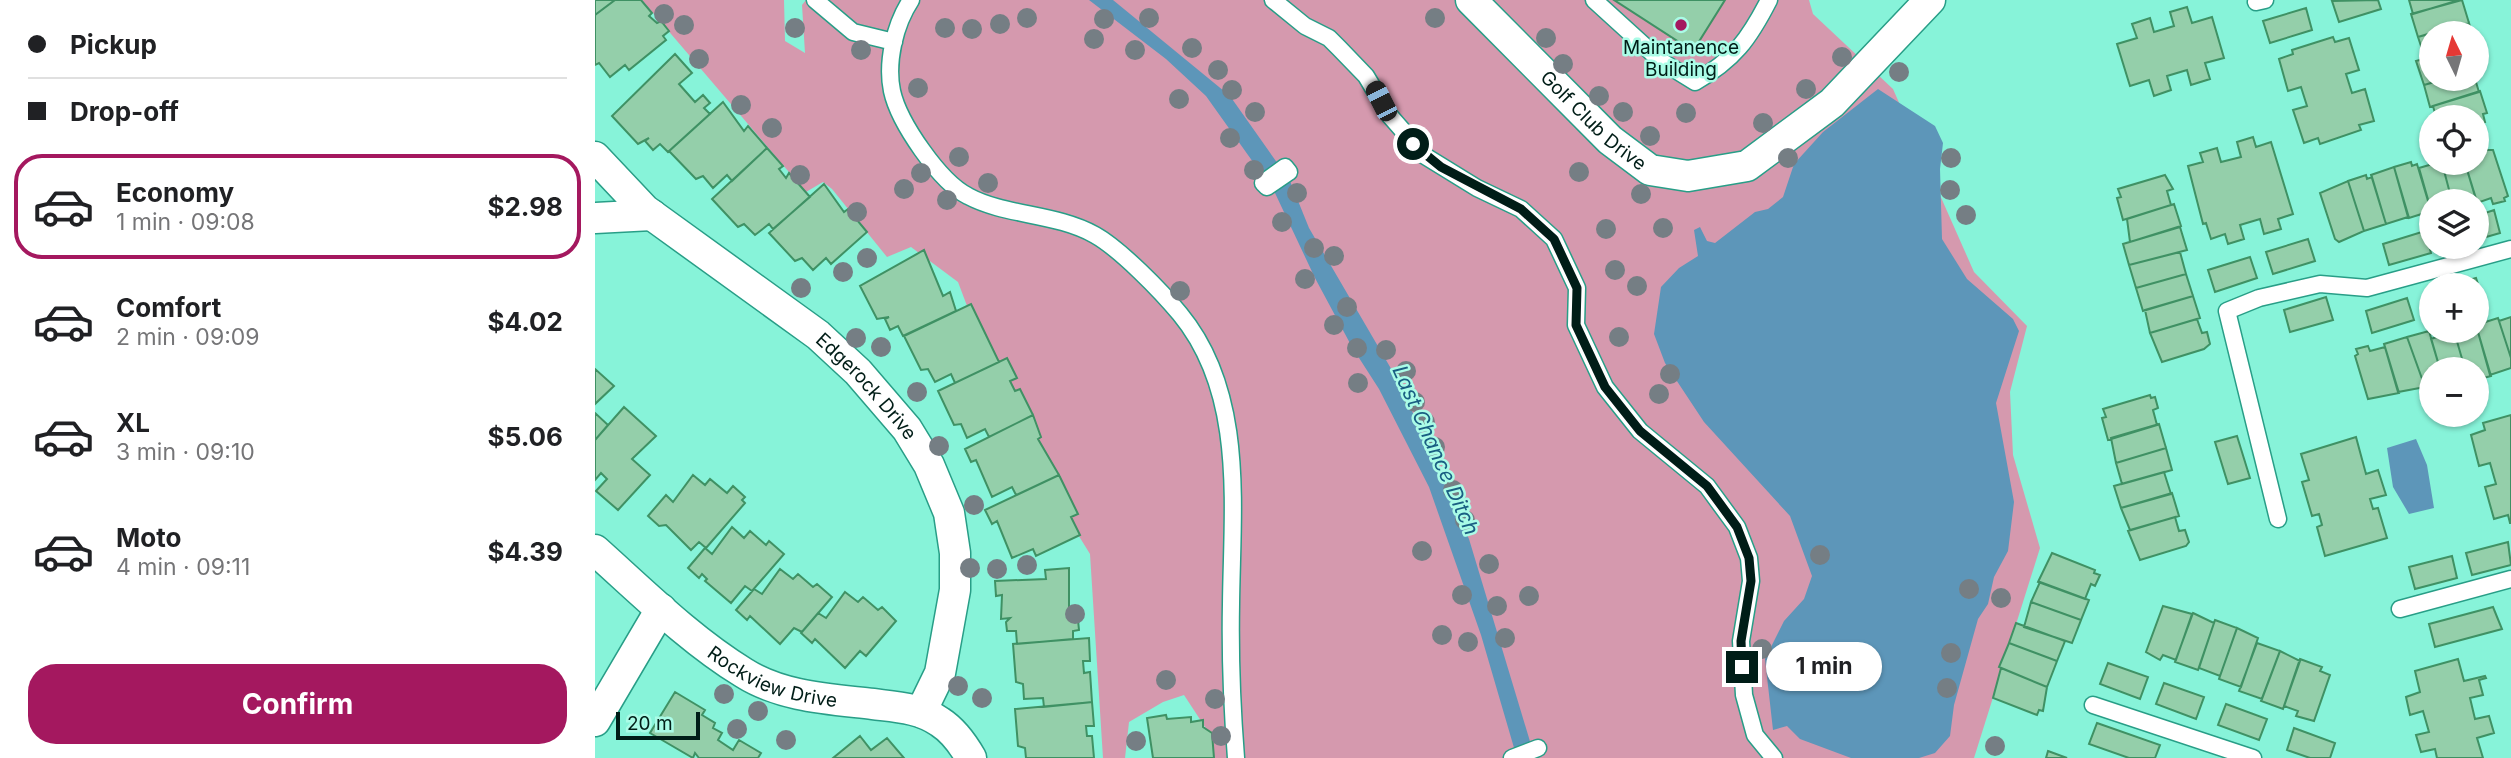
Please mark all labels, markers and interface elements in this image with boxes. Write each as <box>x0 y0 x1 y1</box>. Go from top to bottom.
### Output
marker: Maintanence Building <box>1673 17 1689 33</box>
north arrow <box>2419 21 2489 91</box>
map controls <box>2419 21 2489 427</box>
text: Pickup <box>70 29 157 60</box>
place label: Maintanence Building <box>1623 36 1739 81</box>
street label: Golf Club Drive <box>1536 66 1651 175</box>
car <box>1363 78 1400 124</box>
text: Drop-off <box>70 96 179 127</box>
button: locate <box>2419 105 2489 175</box>
route start <box>1397 128 1429 160</box>
icon: car <box>32 175 95 238</box>
text: Economy <box>116 177 234 208</box>
button: layers <box>2419 189 2489 259</box>
text: $2.98 <box>487 191 563 222</box>
text: 1 min · 09:08 <box>116 208 255 236</box>
button: + <box>2419 273 2489 343</box>
icon: car <box>32 290 95 353</box>
text: Comfort <box>116 292 221 323</box>
text: $4.02 <box>487 306 563 337</box>
text: 2 min · 09:09 <box>116 323 260 351</box>
street label: Edgerock Drive <box>811 328 922 444</box>
button: − <box>2419 357 2489 427</box>
water label: Last Chance Ditch <box>1387 361 1485 539</box>
icon: car <box>32 405 95 468</box>
text: XL <box>116 407 150 438</box>
text: $5.06 <box>488 421 563 452</box>
text: 3 min · 09:10 <box>116 438 255 466</box>
icon: car <box>32 520 95 583</box>
text: Moto <box>116 522 181 553</box>
text: $4.39 <box>488 536 563 567</box>
text: 4 min · 09:11 <box>116 553 250 581</box>
street label: Rockview Drive <box>703 641 839 712</box>
callout: 1 min <box>1767 642 1882 692</box>
route end <box>1726 651 1758 683</box>
text: 1 min <box>1796 652 1852 680</box>
button: Confirm <box>28 664 567 744</box>
scale bar <box>616 709 700 741</box>
text: 20 m <box>627 712 673 735</box>

